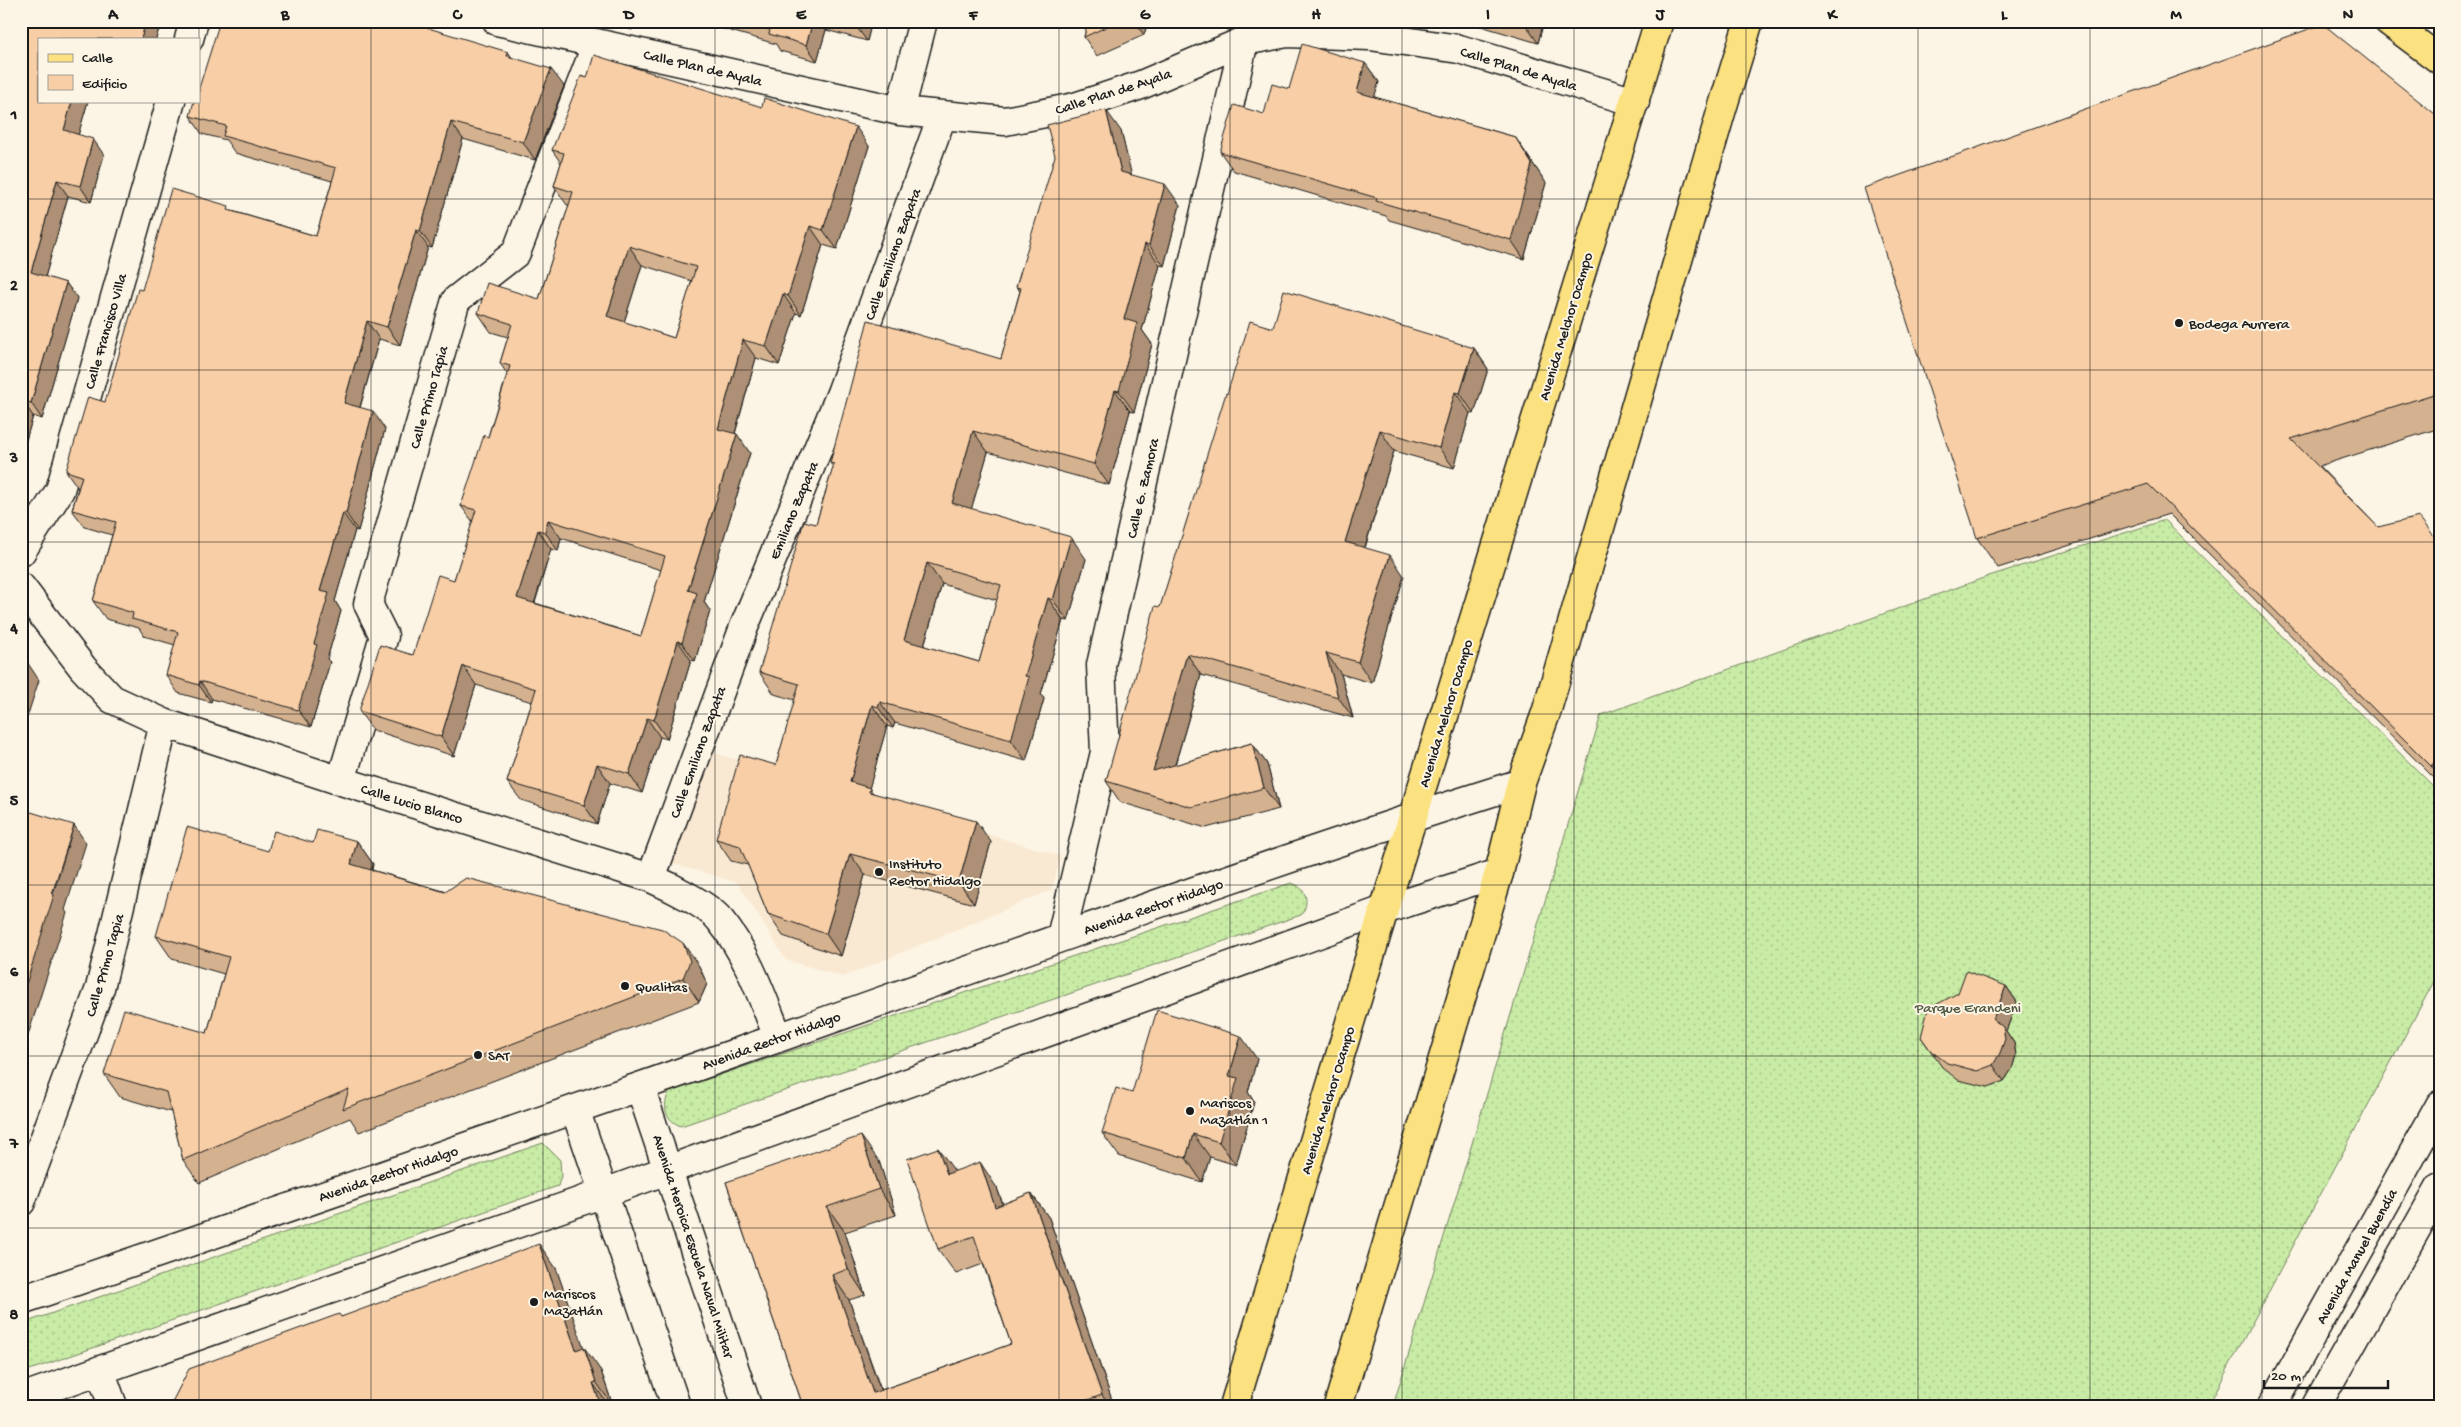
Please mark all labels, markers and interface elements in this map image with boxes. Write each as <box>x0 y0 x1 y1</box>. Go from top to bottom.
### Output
text: A <box>107 7 119 26</box>
text: B <box>280 7 290 26</box>
text: C <box>452 7 463 26</box>
text: D <box>622 7 635 26</box>
text: E <box>796 7 807 26</box>
text: F <box>968 7 979 26</box>
text: G <box>1140 7 1151 26</box>
text: H <box>1311 7 1321 26</box>
text: I <box>1486 7 1490 26</box>
text: J <box>1655 7 1666 26</box>
text: K <box>1827 7 1839 26</box>
text: L <box>2001 7 2008 26</box>
text: M <box>2170 7 2182 26</box>
text: N <box>2343 7 2354 26</box>
legend <box>38 38 200 102</box>
street label: Calle Plan de Ayala <box>1458 44 1580 96</box>
street label: Calle Plan de Ayala <box>641 47 764 92</box>
text: Calle <box>82 50 113 68</box>
street label: Calle Plan de Ayala <box>1053 65 1175 120</box>
text: Edificio <box>82 76 128 94</box>
text: 1 <box>10 107 17 126</box>
street label: Calle Emiliano Zapata <box>862 186 926 323</box>
street label: Avenida Melchor Ocampo <box>1536 250 1598 403</box>
street label: Calle Francisco Villa <box>82 271 132 392</box>
text: 2 <box>10 278 18 297</box>
place label: Bodega Aurrera <box>2188 316 2290 334</box>
marker: Bodega Aurrera <box>2173 317 2185 329</box>
street label: Calle Primo Tapia <box>407 343 453 451</box>
street label: Calle G. Zamora <box>1124 436 1164 540</box>
text: 3 <box>9 450 18 469</box>
street label: Emiliano Zapata <box>766 458 824 563</box>
text: 4 <box>9 621 18 640</box>
street label: Avenida Melchor Ocampo <box>1416 637 1478 790</box>
street label: Calle Emiliano Zapata <box>667 684 731 821</box>
street label: Calle Lucio Blanco <box>358 781 465 829</box>
text: 5 <box>10 793 19 812</box>
place label: Instituto Rector Hidalgo <box>889 856 981 891</box>
marker: Instituto Rector Hidalgo <box>873 866 885 878</box>
street label: Avenida Rector Hidalgo <box>1082 876 1226 940</box>
street label: Calle Primo Tapia <box>83 911 129 1019</box>
text: 6 <box>10 964 19 983</box>
place label: Qualitas <box>635 979 687 997</box>
marker: Qualitas <box>619 980 631 992</box>
park label: Parque Erandeni <box>1914 1000 2021 1018</box>
street label: Avenida Rector Hidalgo <box>700 1008 844 1075</box>
street label: Avenida Melchor Ocampo <box>1298 1024 1360 1177</box>
place label: SAT <box>488 1048 511 1066</box>
marker: SAT <box>472 1049 484 1061</box>
place label: Mariscos Mazatlán 1 <box>1200 1095 1268 1130</box>
marker: Mariscos Mazatlán 1 <box>1184 1105 1196 1117</box>
street label: Avenida Heroica Escuela Naval Militar <box>647 1133 737 1362</box>
text: 7 <box>9 1136 19 1155</box>
street label: Avenida Rector Hidalgo <box>317 1143 461 1207</box>
street label: Avenida Manuel Buendía <box>2313 1186 2403 1328</box>
place label: Mariscos Mazatlán <box>544 1286 603 1321</box>
marker: Mariscos Mazatlán <box>528 1296 540 1308</box>
text: 8 <box>10 1307 19 1326</box>
scale bar <box>2264 1357 2387 1389</box>
text: 20 m <box>2271 1368 2301 1386</box>

